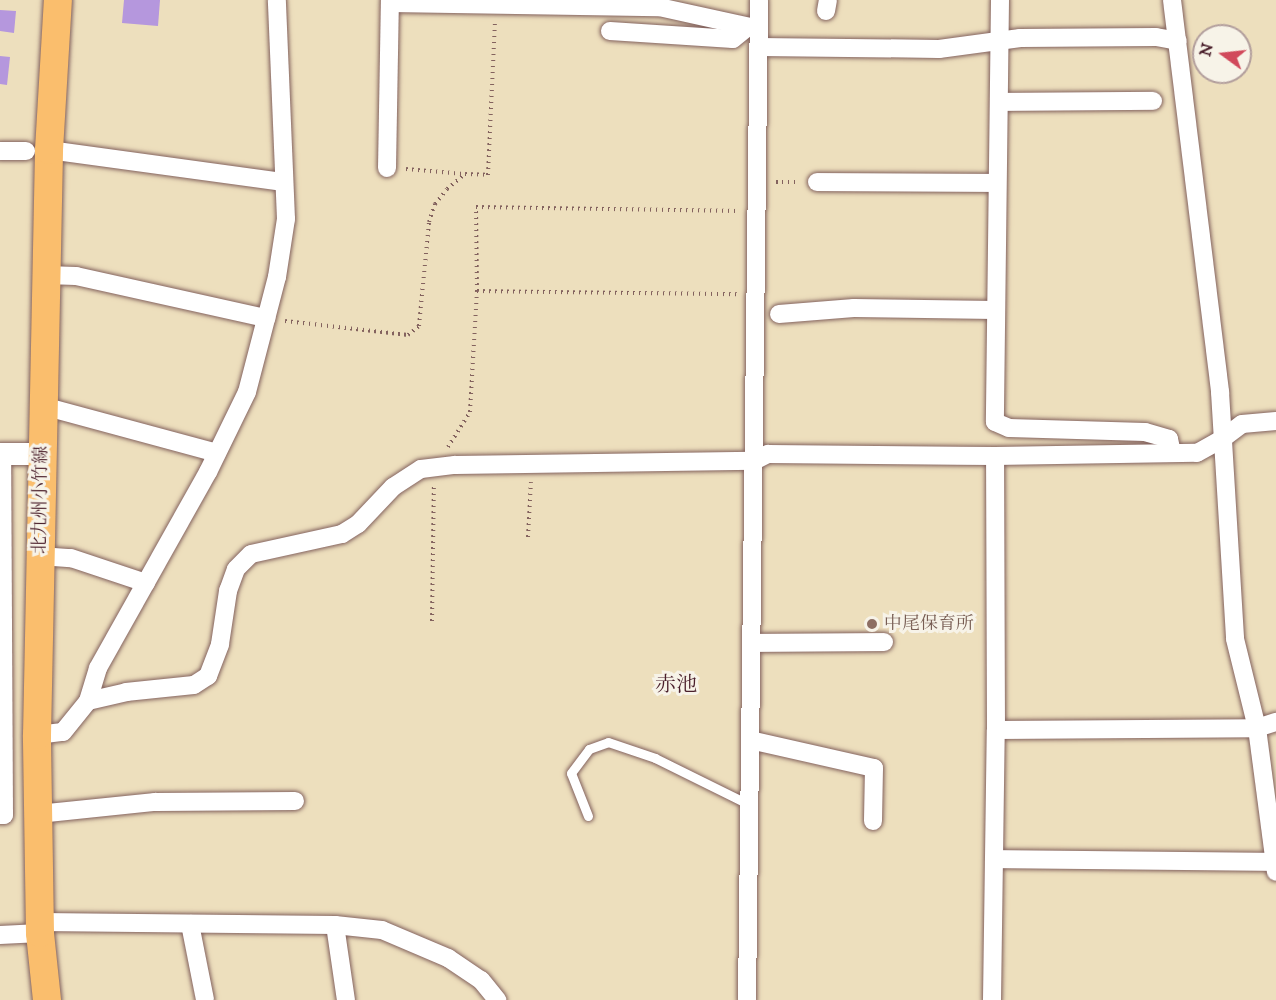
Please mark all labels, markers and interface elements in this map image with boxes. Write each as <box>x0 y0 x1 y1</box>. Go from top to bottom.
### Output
north arrow <box>1192 24 1252 84</box>
text: N <box>1195 41 1218 59</box>
street label: 北九州小竹線 <box>29 446 53 554</box>
place label: 中尾保育所 <box>884 613 974 635</box>
marker: 中尾保育所 <box>865 617 879 631</box>
district label: 赤池 <box>655 672 697 698</box>

